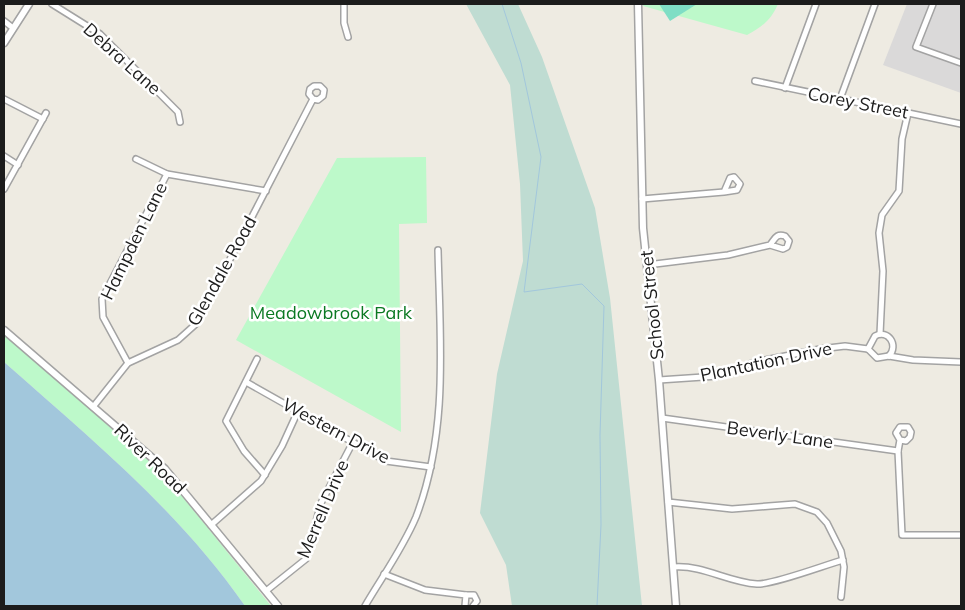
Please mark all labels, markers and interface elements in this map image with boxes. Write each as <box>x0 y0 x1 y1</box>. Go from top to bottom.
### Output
street label: Debra Lane <box>79 18 166 100</box>
street label: Corey Street <box>806 81 910 124</box>
street label: Hampden Lane <box>95 178 172 303</box>
street label: Glendale Road <box>182 212 261 330</box>
street label: School Street <box>634 249 669 361</box>
park label: Meadowbrook Park <box>250 301 413 324</box>
street label: Plantation Drive <box>698 336 834 387</box>
street label: Western Drive <box>278 393 394 469</box>
street label: Beverly Lane <box>725 416 835 453</box>
street label: River Road <box>110 419 191 499</box>
street label: Merrell Drive <box>291 456 354 562</box>

